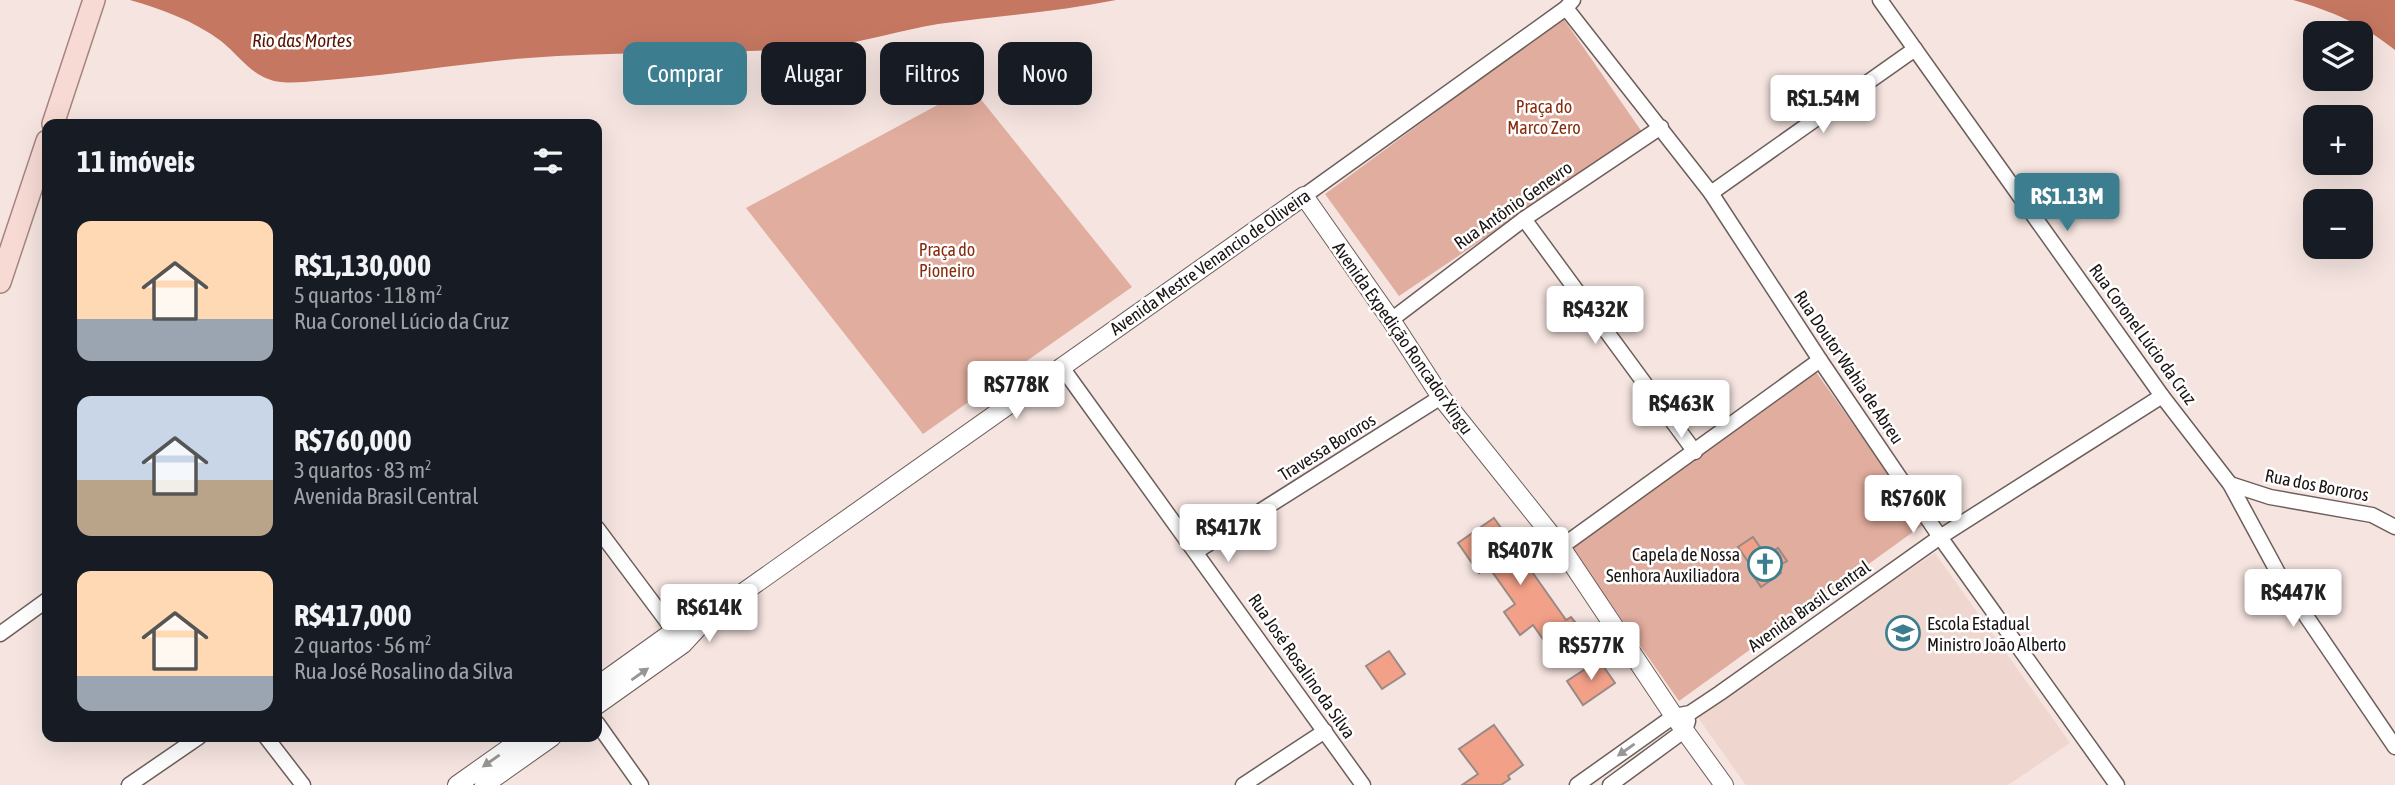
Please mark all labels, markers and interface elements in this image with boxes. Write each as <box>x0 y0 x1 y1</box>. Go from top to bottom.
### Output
map controls <box>2303 21 2373 259</box>
button: layers <box>2303 21 2373 91</box>
water label: Rio das Mortes <box>252 29 352 51</box>
chip: Comprar <box>623 42 747 105</box>
chip: Alugar <box>761 42 866 105</box>
chip: Filtros <box>880 42 984 105</box>
chip: Novo <box>998 42 1092 105</box>
pin: R$1.54M <box>1758 76 1888 135</box>
text: R$1.54M <box>1786 85 1860 111</box>
park label: Praça do Marco Zero <box>1507 96 1581 138</box>
button: + <box>2303 105 2373 175</box>
icon: filters <box>529 142 567 180</box>
text: 11 imóveis <box>77 144 195 178</box>
street label: Rua Antônio Genevro <box>1450 157 1576 253</box>
pin: R$1.13M <box>2002 174 2132 233</box>
text: R$1.13M <box>2030 183 2104 209</box>
street label: Avenida Mestre Venancio de Oliveira <box>1106 185 1314 339</box>
button: − <box>2303 189 2373 259</box>
street label: Avenida Expedição Roncador Xingu <box>1328 238 1478 438</box>
park label: Praça do Pioneiro <box>919 239 975 281</box>
text: R$1,130,000 <box>294 248 431 282</box>
icon: home <box>133 249 217 333</box>
street label: Rua Coronel Lúcio da Cruz <box>2085 260 2201 409</box>
text: 5 quartos · 118 m² <box>294 282 442 308</box>
pin: R$432K <box>1538 286 1652 346</box>
street label: Rua Doutor Wahia de Abreu <box>1790 286 1908 448</box>
text: R$432K <box>1563 296 1627 322</box>
text: Rua Coronel Lúcio da Cruz <box>294 308 509 334</box>
pin: R$778K <box>959 362 1073 421</box>
text: R$778K <box>984 371 1048 397</box>
pin: R$463K <box>1624 380 1738 440</box>
text: R$463K <box>1649 390 1713 416</box>
street label: Travessa Bororos <box>1275 409 1379 485</box>
text: R$760,000 <box>294 423 412 457</box>
icon: home <box>133 424 217 508</box>
text: 3 quartos · 83 m² <box>294 457 432 483</box>
street label: Rua dos Bororos <box>2263 465 2371 505</box>
pin: R$760K <box>1856 476 1970 535</box>
text: Avenida Brasil Central <box>294 483 478 509</box>
text: R$760K <box>1881 485 1945 511</box>
pin: R$417K <box>1171 504 1285 564</box>
text: R$417K <box>1196 514 1260 540</box>
pin: R$407K <box>1463 528 1577 587</box>
text: R$407K <box>1488 537 1552 563</box>
place label: Capela de Nossa Senhora Auxiliadora <box>1606 544 1740 586</box>
church icon: Capela de Nossa Senhora Auxiliadora <box>1746 545 1784 583</box>
street label: Avenida Brasil Central <box>1744 556 1874 656</box>
pin: R$447K <box>2236 570 2350 629</box>
text: R$447K <box>2261 579 2325 605</box>
pin: R$614K <box>652 584 766 644</box>
street label: Rua José Rosalino da Silva <box>1244 590 1360 742</box>
text: R$614K <box>677 594 741 620</box>
text: R$417,000 <box>294 598 412 632</box>
icon: home <box>133 599 217 683</box>
place label: Escola Estadual Ministro João Alberto <box>1927 613 2066 655</box>
school or university icon: Escola Estadual Ministro João Alberto <box>1884 614 1922 652</box>
pin: R$577K <box>1534 622 1648 682</box>
text: 2 quartos · 56 m² <box>294 632 432 658</box>
text: R$577K <box>1559 632 1623 658</box>
text: Rua José Rosalino da Silva <box>294 658 513 684</box>
one-way arrow <box>631 668 649 682</box>
one-way arrow <box>1617 743 1635 757</box>
one-way arrow <box>482 754 500 768</box>

